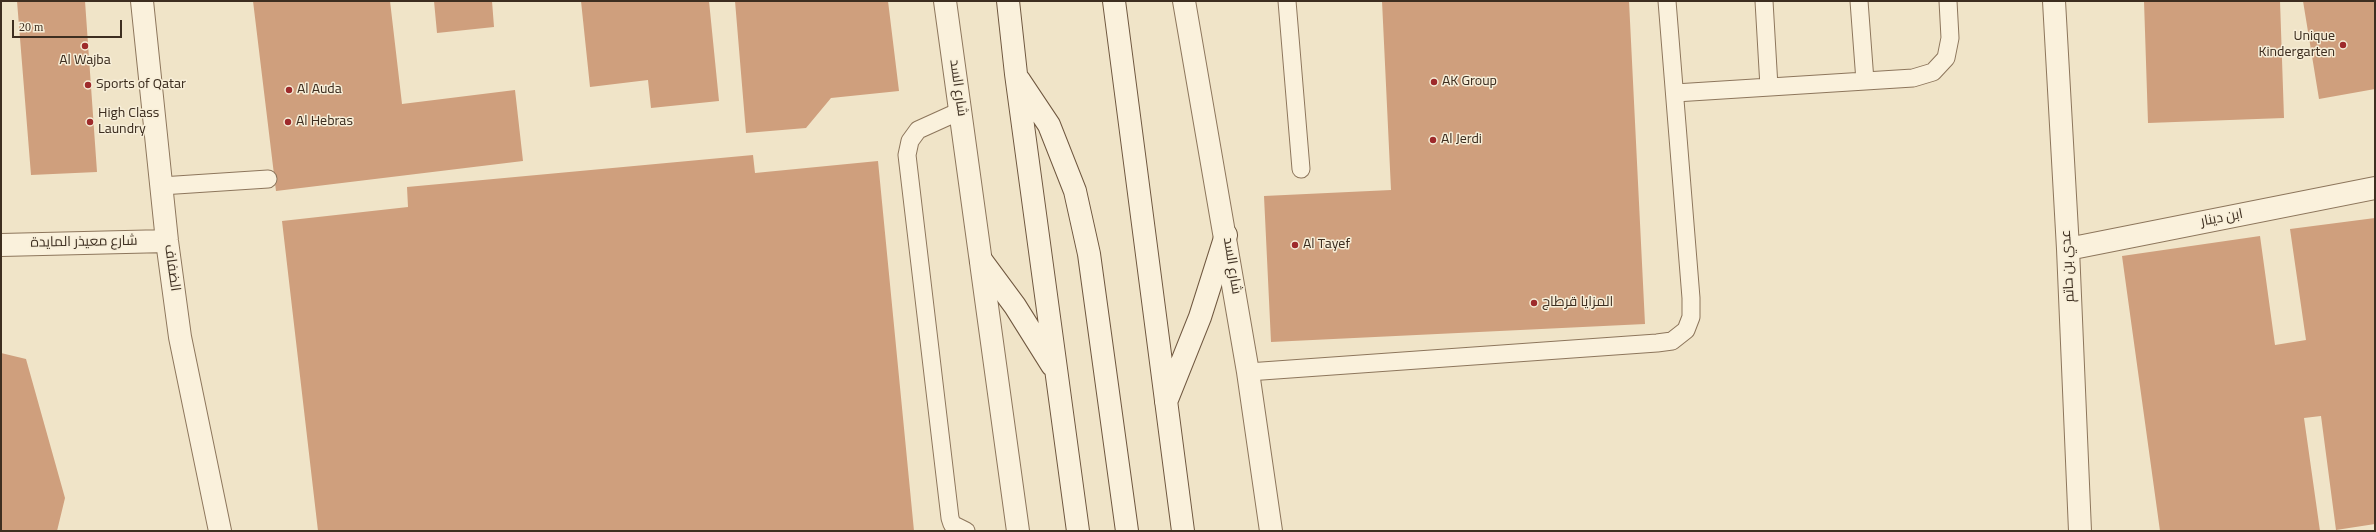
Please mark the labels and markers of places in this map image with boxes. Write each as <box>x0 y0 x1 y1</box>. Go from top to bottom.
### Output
place label: Unique Kindergarten <box>2259 29 2335 62</box>
marker: Unique Kindergarten <box>2338 40 2348 50</box>
marker: Al Wajba <box>80 41 90 51</box>
place label: Al Wajba <box>59 53 111 69</box>
place label: AK Group <box>1442 74 1497 90</box>
place label: Sports of Qatar <box>96 77 186 93</box>
marker: AK Group <box>1429 77 1439 87</box>
marker: Sports of Qatar <box>83 80 93 90</box>
place label: Al Auda <box>297 82 342 98</box>
marker: Al Auda <box>284 85 294 95</box>
place label: High Class Laundry <box>98 106 159 138</box>
place label: Al Hebras <box>296 114 353 130</box>
marker: High Class Laundry <box>85 117 95 127</box>
marker: Al Hebras <box>283 117 293 127</box>
place label: Al Jerdi <box>1441 132 1482 148</box>
marker: Al Jerdi <box>1428 135 1438 145</box>
place label: Al Tayef <box>1303 237 1350 253</box>
marker: Al Tayef <box>1290 240 1300 250</box>
place label: المزايا قرطاج <box>1542 295 1613 311</box>
marker: المزايا قرطاج <box>1529 298 1539 308</box>

